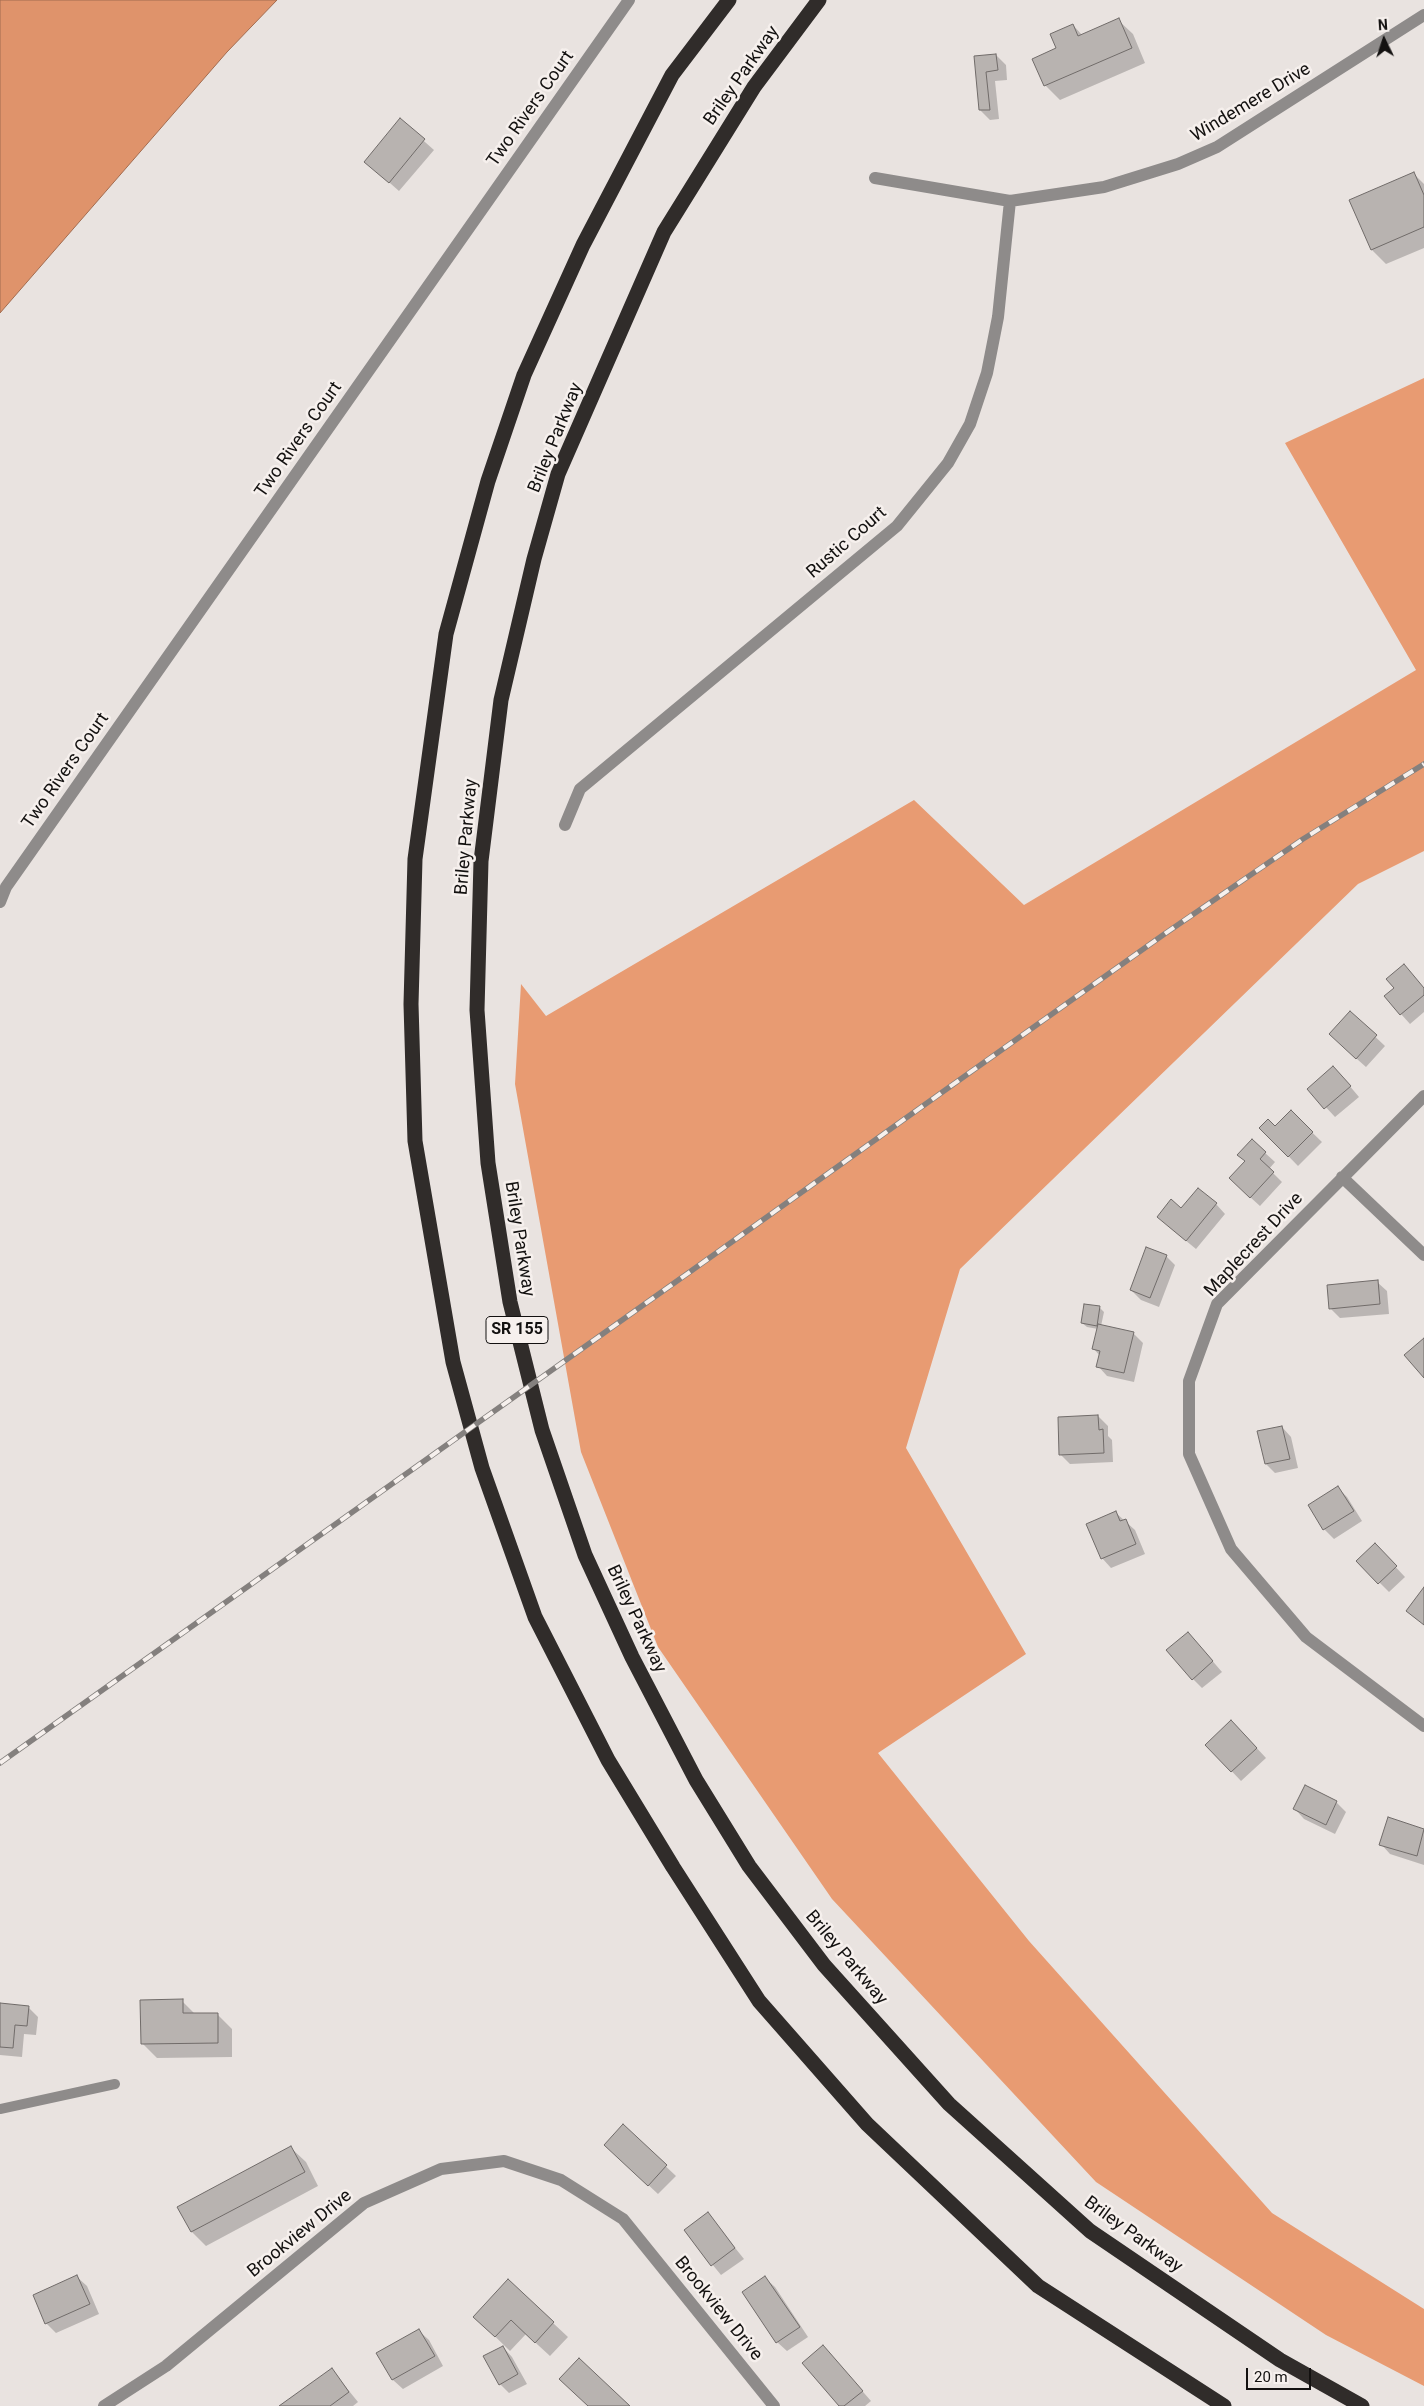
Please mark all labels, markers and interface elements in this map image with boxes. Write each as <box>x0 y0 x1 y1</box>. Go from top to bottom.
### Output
north arrow <box>1359 15 1409 65</box>
text: N <box>1377 17 1388 33</box>
street label: Briley Parkway <box>700 22 784 130</box>
street label: Two Rivers Court <box>483 47 579 171</box>
street label: Windemere Drive <box>1187 59 1315 147</box>
street label: Two Rivers Court <box>251 378 347 502</box>
street label: Briley Parkway <box>524 380 588 496</box>
street label: Rustic Court <box>803 502 891 584</box>
street label: Two Rivers Court <box>18 709 114 833</box>
street label: Briley Parkway <box>451 778 483 896</box>
street label: Briley Parkway <box>499 1180 539 1298</box>
street label: Maplecrest Drive <box>1200 1188 1308 1302</box>
road number: SR 155 <box>486 1316 548 1344</box>
street label: Briley Parkway <box>602 1562 670 1676</box>
street label: Briley Parkway <box>800 1906 892 2010</box>
street label: Brookview Drive <box>244 2185 356 2283</box>
street label: Briley Parkway <box>1080 2192 1186 2278</box>
street label: Brookview Drive <box>669 2253 767 2365</box>
scale bar <box>1249 2358 1314 2390</box>
text: 20 m <box>1254 2368 1288 2386</box>

